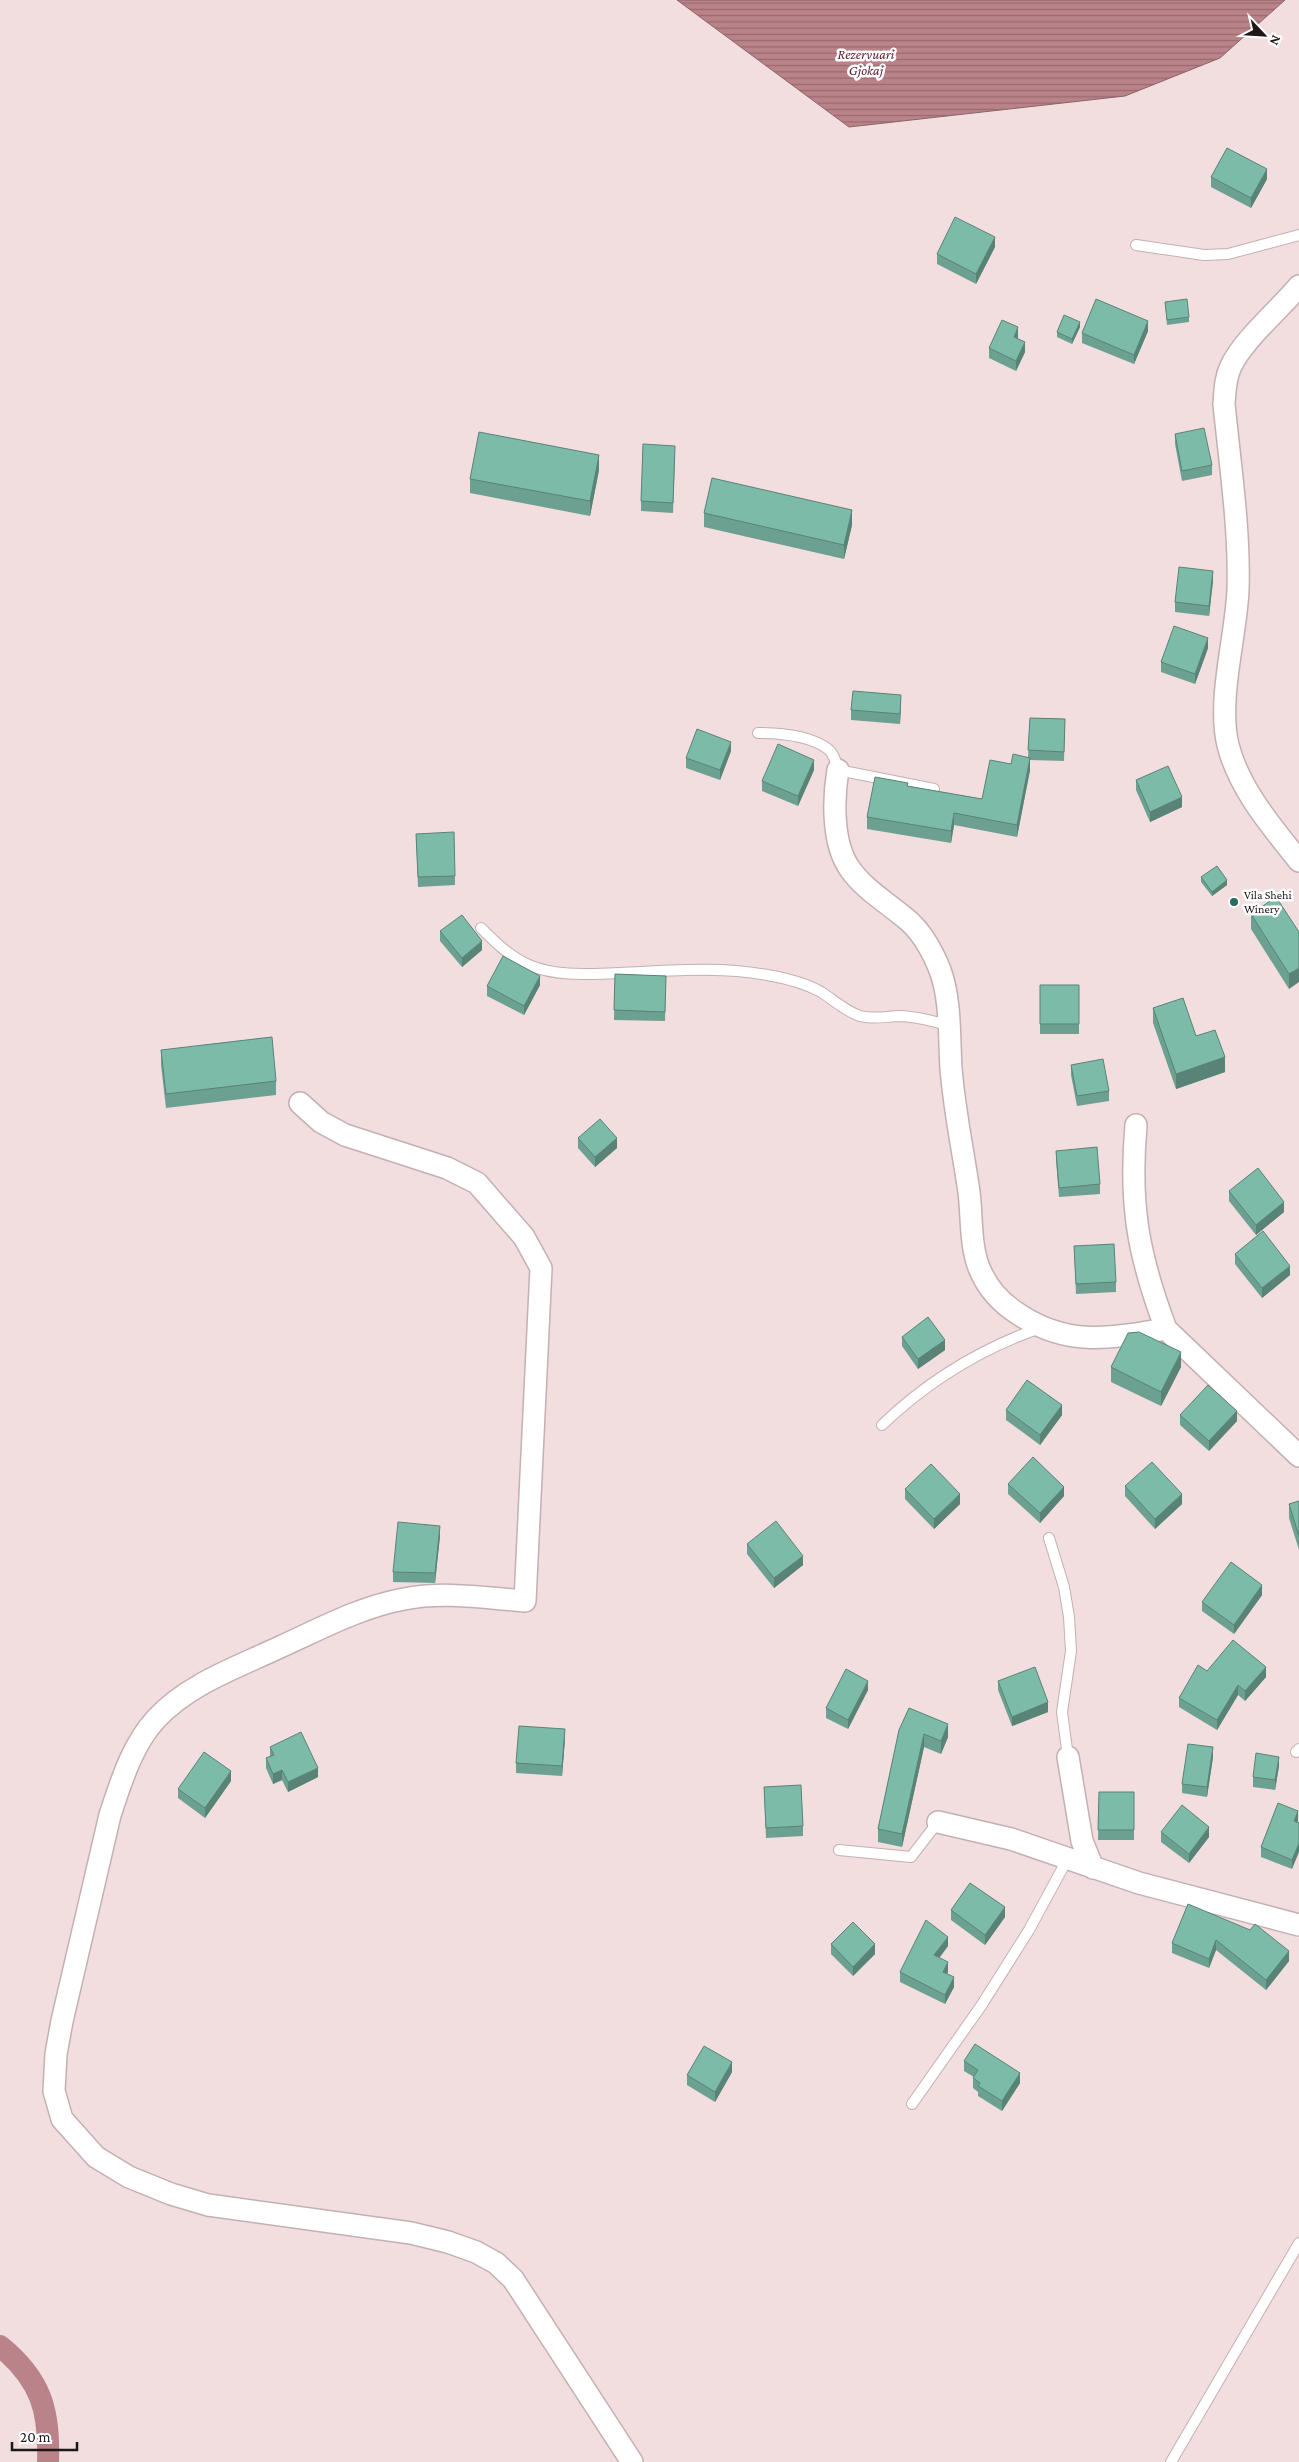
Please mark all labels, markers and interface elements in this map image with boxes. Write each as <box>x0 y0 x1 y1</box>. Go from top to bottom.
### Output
north arrow <box>1239 10 1289 60</box>
text: N <box>1266 33 1285 49</box>
water label: Rezervuari Gjokaj <box>838 46 895 79</box>
place label: Vila Shehi Winery <box>1244 888 1292 916</box>
marker: Vila Shehi Winery <box>1228 896 1240 908</box>
scale bar <box>12 2420 78 2452</box>
text: 20 m <box>20 2429 51 2445</box>

